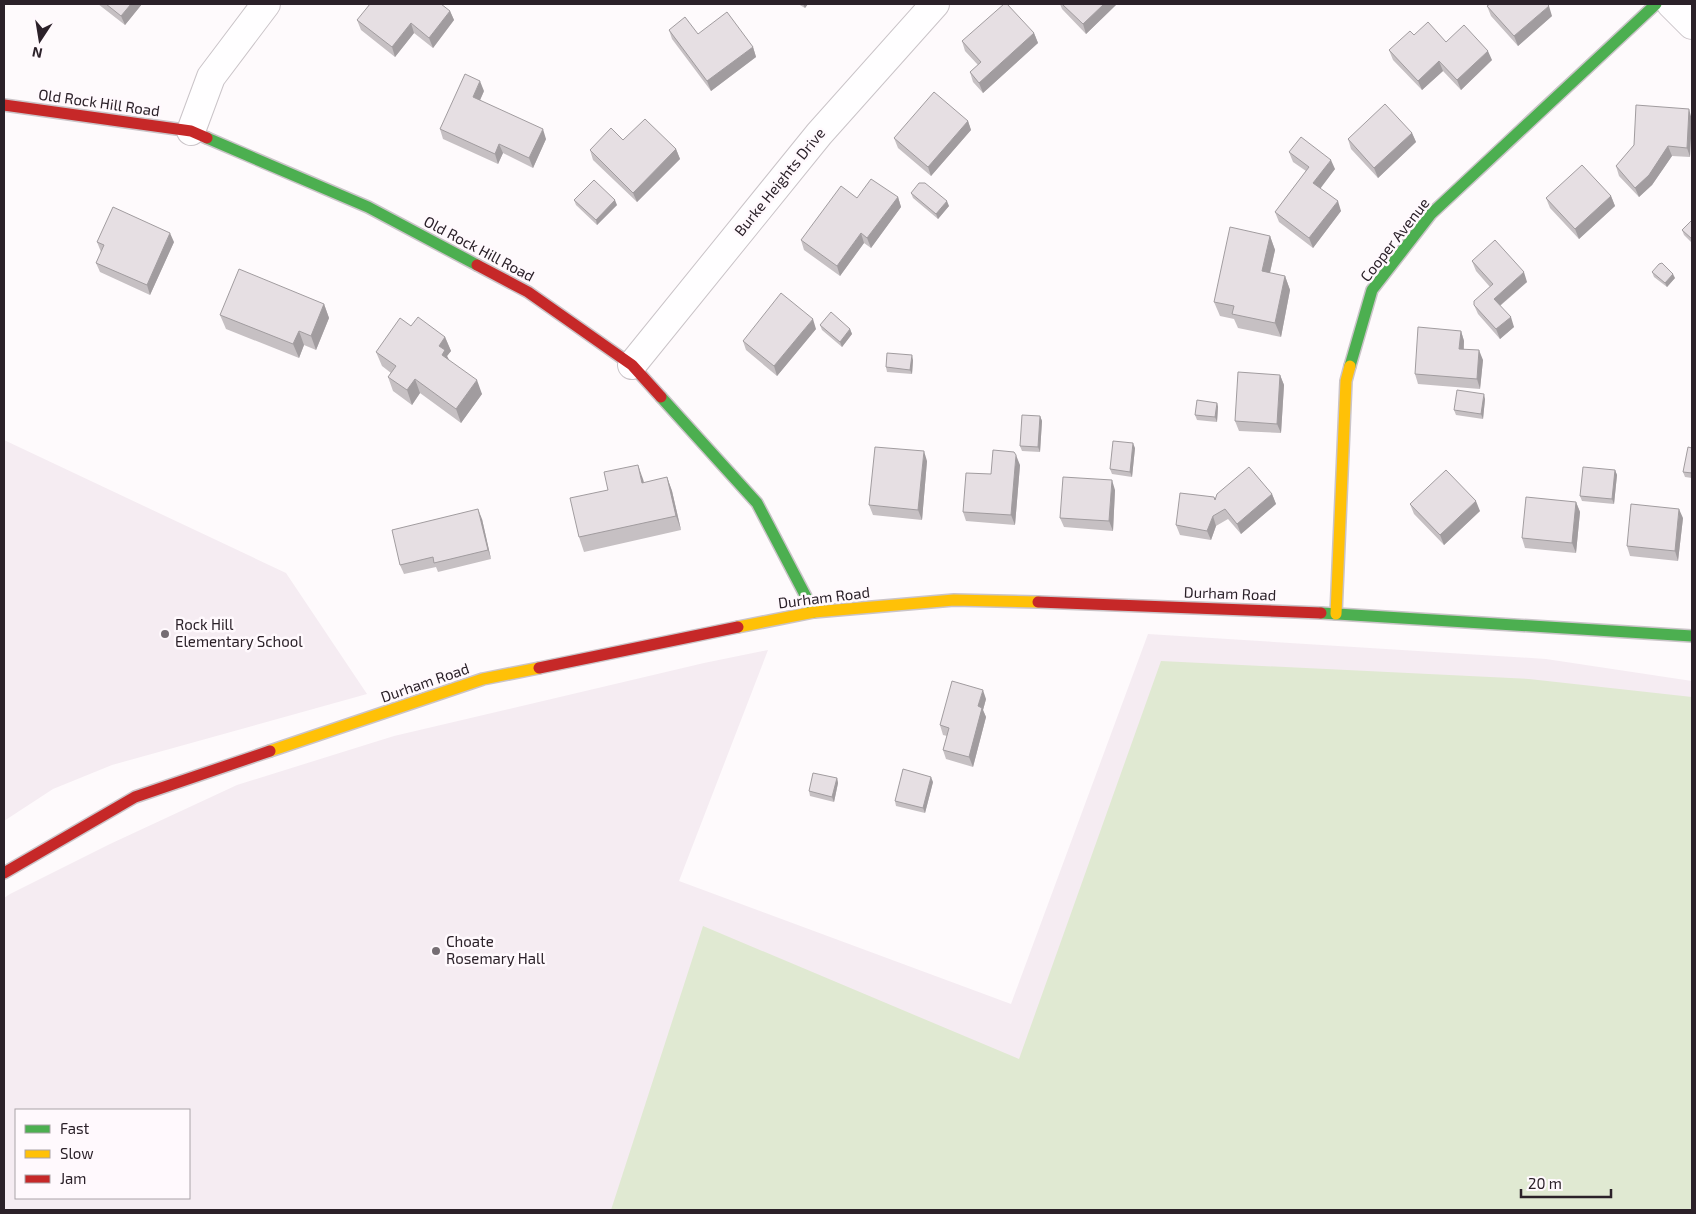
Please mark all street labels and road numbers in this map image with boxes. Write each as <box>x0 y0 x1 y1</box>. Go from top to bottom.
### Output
street label: Old Rock Hill Road <box>37 85 161 119</box>
street label: Burke Heights Drive <box>730 124 828 239</box>
street label: Cooper Avenue <box>1356 194 1432 285</box>
street label: Old Rock Hill Road <box>421 211 538 285</box>
street label: Durham Road <box>777 582 871 612</box>
street label: Durham Road <box>1183 582 1277 604</box>
street label: Durham Road <box>378 658 471 706</box>

